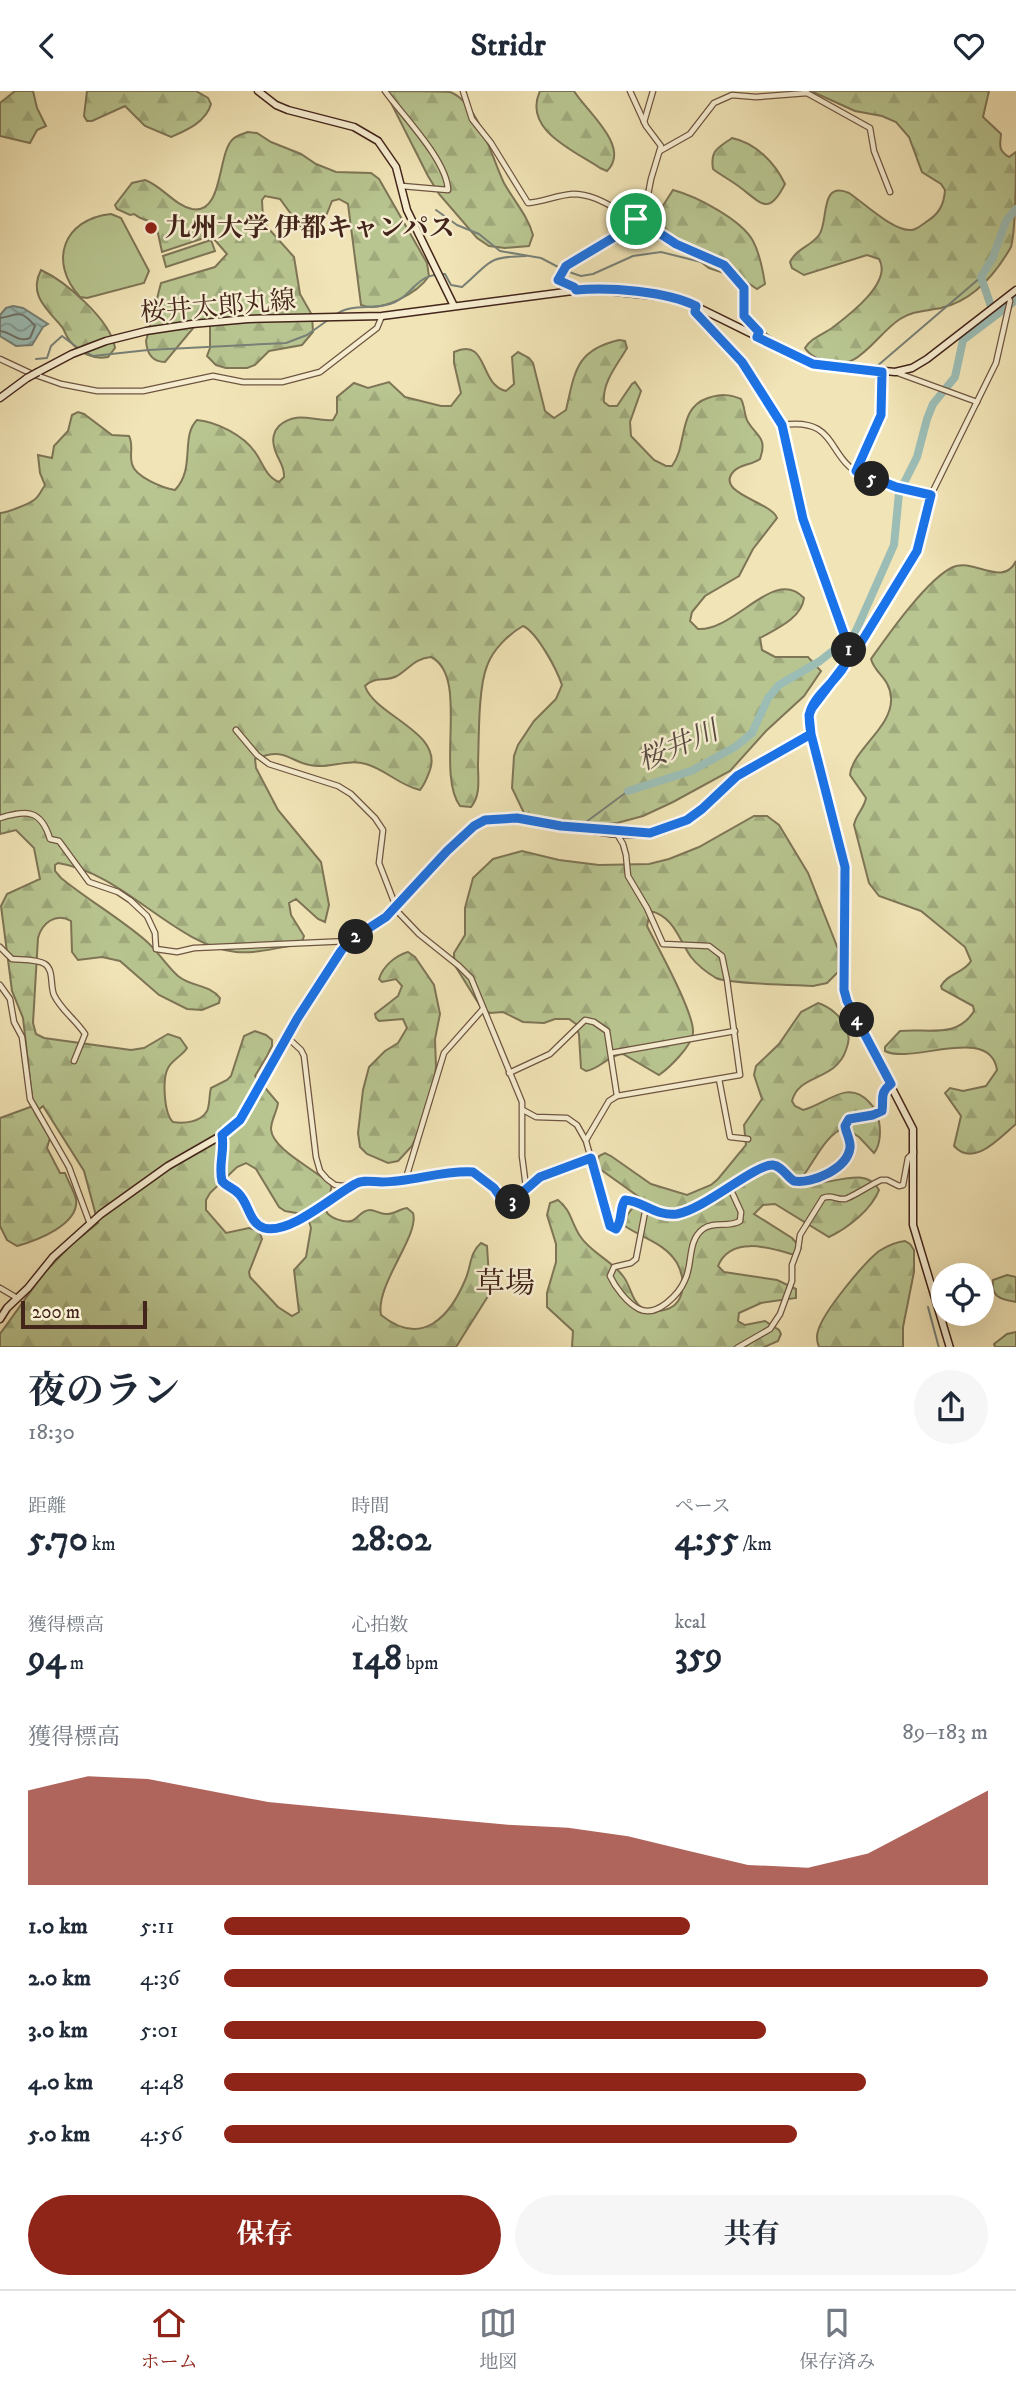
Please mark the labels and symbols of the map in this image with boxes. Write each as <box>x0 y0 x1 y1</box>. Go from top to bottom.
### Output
pin <box>606 189 666 249</box>
place label: 九州大学 伊都キャンパス <box>165 212 455 245</box>
marker: 九州大学 伊都キャンパス <box>143 220 159 236</box>
street label: 桜井太郎丸線 <box>139 284 297 330</box>
pin: 5 <box>854 461 890 497</box>
pin: 1 <box>832 633 866 667</box>
water label: 桜井川 <box>632 712 726 779</box>
pin: 2 <box>338 919 374 955</box>
pin: 4 <box>840 1003 874 1037</box>
pin: 3 <box>496 1185 530 1219</box>
district label: 草場 <box>475 1266 535 1303</box>
scale bar <box>21 1299 147 1330</box>

